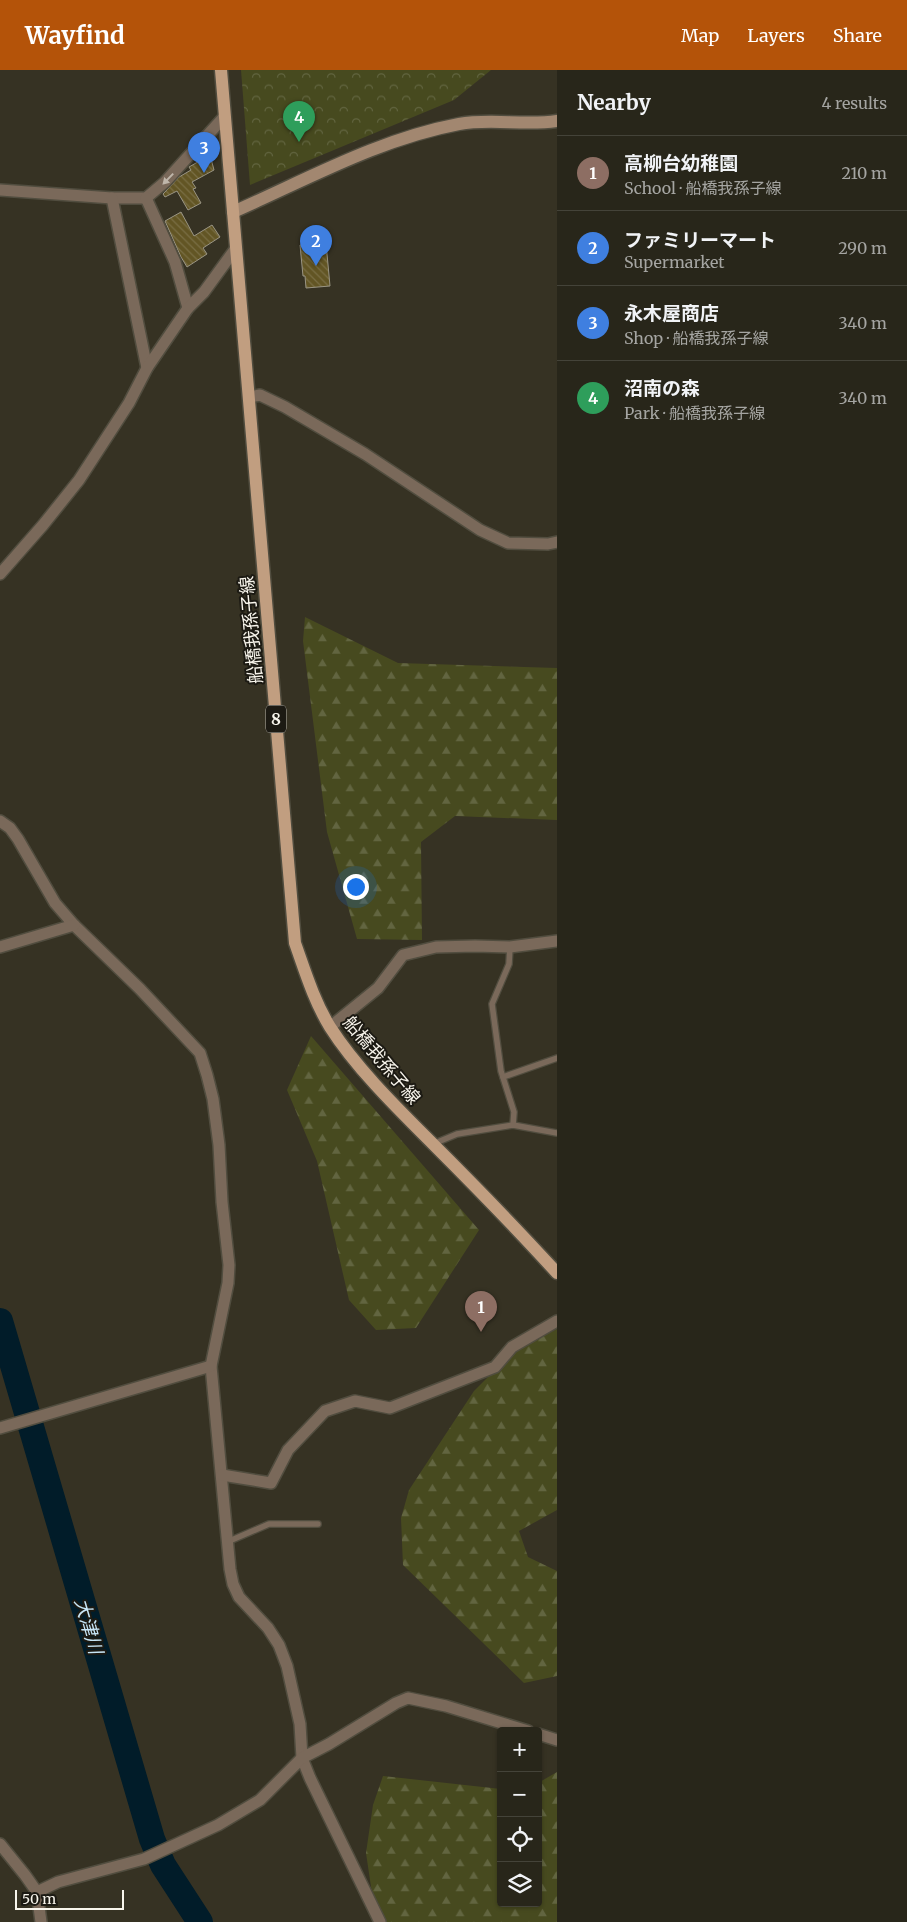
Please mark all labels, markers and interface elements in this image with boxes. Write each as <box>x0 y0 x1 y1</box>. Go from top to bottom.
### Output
text: Wayfind <box>25 20 125 51</box>
text: Map <box>681 24 719 47</box>
text: Layers <box>747 24 805 47</box>
text: Share <box>833 24 882 47</box>
text: Nearby <box>577 89 651 116</box>
text: 4 results <box>821 93 887 113</box>
pin: 4 <box>283 101 315 142</box>
pin: 3 <box>188 132 220 173</box>
text: 高柳台幼稚園 <box>624 151 738 175</box>
text: 1 <box>589 163 597 183</box>
text: 210 m <box>842 163 887 183</box>
one-way arrow <box>162 172 174 184</box>
text: School · 船橋我孫子線 <box>624 178 781 198</box>
pin: 2 <box>300 225 332 266</box>
text: ファミリーマート <box>624 228 776 252</box>
text: 2 <box>588 238 598 258</box>
text: 290 m <box>838 238 887 258</box>
text: Supermarket <box>624 252 725 272</box>
text: 永木屋商店 <box>624 301 719 325</box>
text: 3 <box>588 313 598 333</box>
text: 340 m <box>838 313 887 333</box>
text: Shop · 船橋我孫子線 <box>624 328 769 348</box>
text: 沼南の森 <box>624 376 700 400</box>
text: 4 <box>588 388 598 408</box>
text: 340 m <box>838 388 887 408</box>
text: Park · 船橋我孫子線 <box>624 403 765 423</box>
street label: 船橋我孫子線 <box>235 575 267 685</box>
road number: 8 <box>266 706 286 732</box>
your location <box>343 874 369 900</box>
street label: 船橋我孫子線 <box>338 1011 426 1109</box>
pin: 1 <box>465 1291 497 1332</box>
water label: 大津川 <box>70 1595 109 1659</box>
map controls <box>497 1727 542 1907</box>
button: + <box>497 1727 542 1772</box>
button: − <box>497 1772 542 1817</box>
button: locate <box>497 1817 542 1862</box>
button: layers <box>497 1862 542 1907</box>
scale bar <box>15 1887 124 1910</box>
text: 50 m <box>22 1890 56 1908</box>

